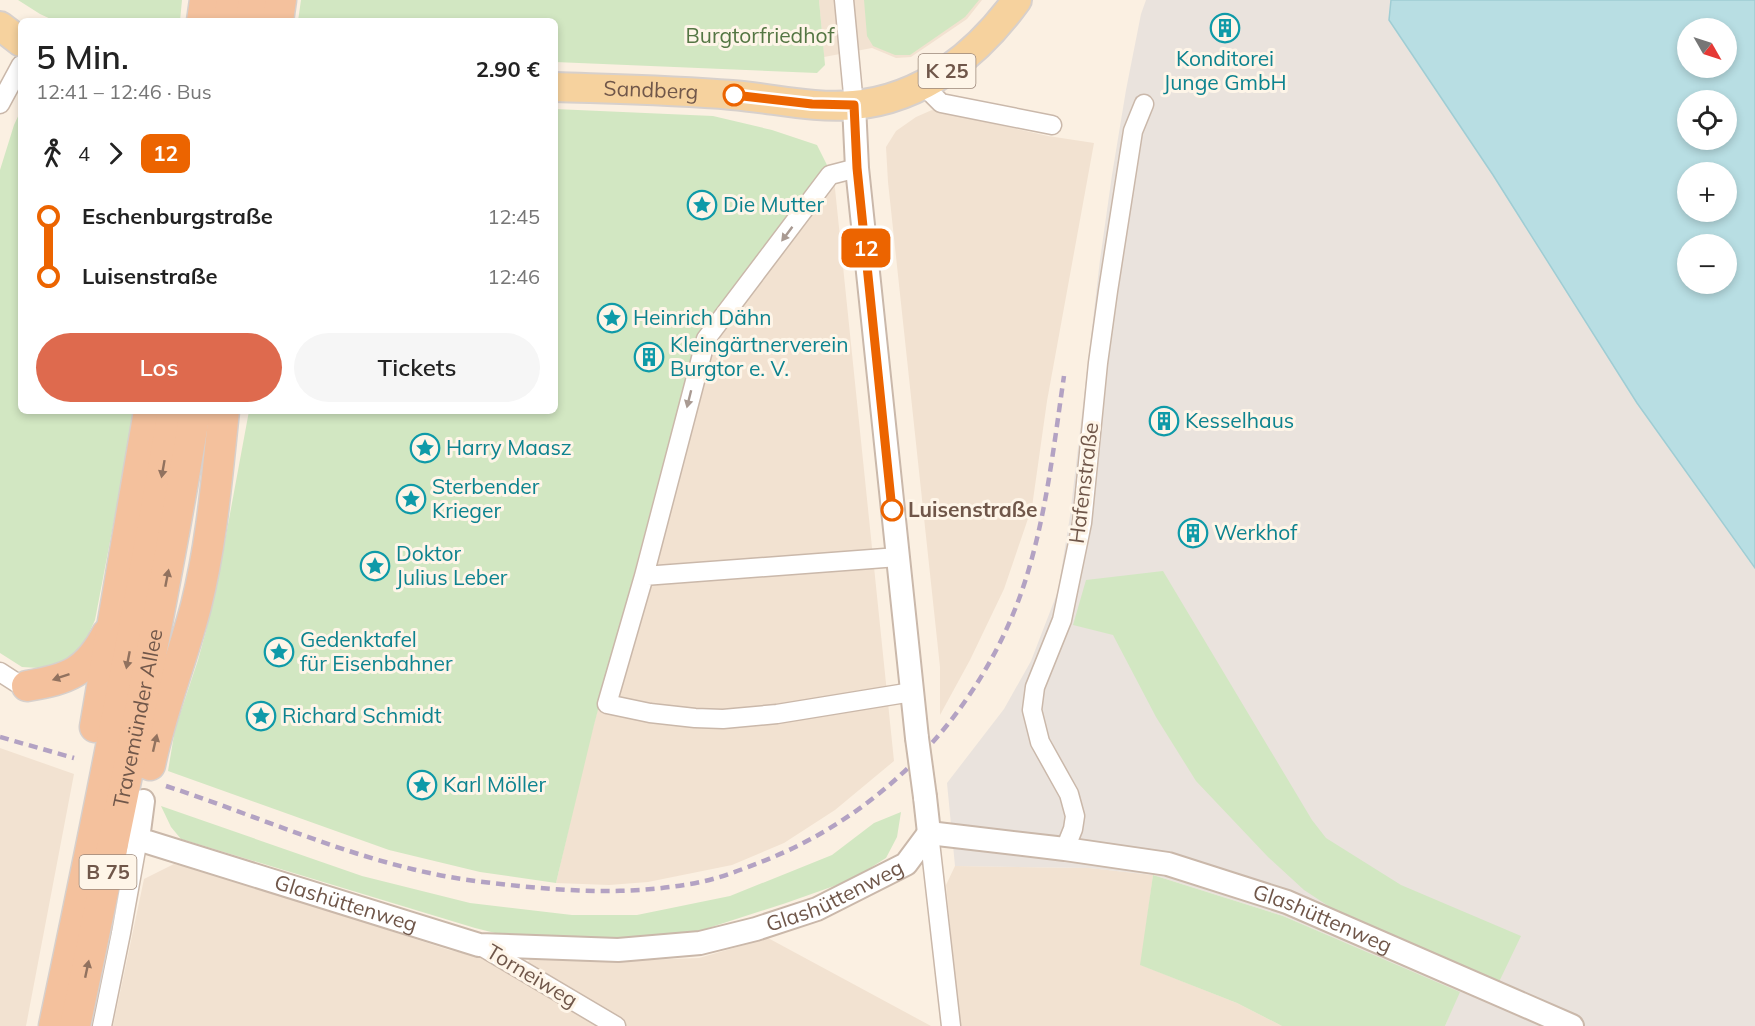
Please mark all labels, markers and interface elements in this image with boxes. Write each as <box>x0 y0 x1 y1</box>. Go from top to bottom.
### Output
building icon: Konditorei Junge GmbH <box>1209 12 1241 44</box>
north arrow <box>1677 18 1737 78</box>
map controls <box>1677 18 1737 294</box>
park label: Burgtorfriedhof <box>686 22 835 48</box>
text: 5 Min. <box>36 36 129 77</box>
place label: Konditorei Junge GmbH <box>1163 45 1287 95</box>
road number: K 25 <box>918 54 976 88</box>
text: 2.90 € <box>476 55 540 83</box>
street label: Sandberg <box>603 75 699 105</box>
text: 12:41 – 12:46 · Bus <box>36 79 212 104</box>
unlabelled marker <box>723 84 745 106</box>
button: locate <box>1677 90 1737 150</box>
icon: walk <box>36 137 69 170</box>
icon: forward <box>99 137 132 170</box>
text: 12 <box>153 140 178 166</box>
text: 4 <box>78 141 90 166</box>
button: + <box>1677 162 1737 222</box>
place icon: Die Mutter <box>686 189 718 221</box>
place label: Die Mutter <box>723 191 824 217</box>
text: Eschenburgstraße <box>82 202 273 230</box>
text: 12:45 <box>487 204 540 229</box>
one-way arrow <box>781 226 793 241</box>
line badge: 12 <box>839 228 893 268</box>
button: − <box>1677 234 1737 294</box>
text: 12 <box>853 235 879 261</box>
text: Luisenstraße <box>82 262 218 290</box>
text: 12:46 <box>487 264 540 289</box>
place icon: Heinrich Dähn <box>596 302 628 334</box>
place label: Heinrich Dähn <box>633 304 772 330</box>
place label: Kleingärtnerverein Burgtor e. V. <box>670 331 848 381</box>
button: Los <box>36 333 282 402</box>
button: Tickets <box>294 333 540 402</box>
building icon: Kleingärtnerverein Burgtor e. V. <box>633 341 665 373</box>
one-way arrow <box>684 390 694 408</box>
building icon: Kesselhaus <box>1148 405 1180 437</box>
place label: Kesselhaus <box>1185 407 1294 433</box>
street label: Hafenstraße <box>1063 421 1103 545</box>
place icon: Harry Maasz <box>409 432 441 464</box>
place label: Harry Maasz <box>446 434 572 460</box>
one-way arrow <box>159 459 168 478</box>
place label: Sterbender Krieger <box>432 473 540 523</box>
place icon: Sterbender Krieger <box>395 483 427 515</box>
place label: Luisenstraße <box>908 496 1037 522</box>
marker: Luisenstraße <box>881 499 903 521</box>
building icon: Werkhof <box>1177 517 1209 549</box>
place label: Werkhof <box>1214 519 1298 545</box>
place label: Doktor Julius Leber <box>396 540 508 590</box>
place icon: Doktor Julius Leber <box>359 550 391 582</box>
one-way arrow <box>163 568 172 587</box>
place label: Gedenktafel für Eisenbahner <box>300 626 453 676</box>
street label: Travemünder Allee <box>107 627 168 810</box>
place icon: Gedenktafel für Eisenbahner <box>263 636 295 668</box>
one-way arrow <box>123 651 132 670</box>
one-way arrow <box>52 673 70 683</box>
place icon: Richard Schmidt <box>245 700 277 732</box>
place label: Richard Schmidt <box>282 702 442 728</box>
one-way arrow <box>151 734 160 753</box>
place icon: Karl Möller <box>406 769 438 801</box>
place label: Karl Möller <box>443 771 546 797</box>
street label: Glashüttenweg <box>763 854 907 937</box>
road number: B 75 <box>80 855 136 889</box>
street label: Glashüttenweg <box>272 868 421 937</box>
street label: Glashüttenweg <box>1250 878 1396 958</box>
street label: Torneiweg <box>482 938 583 1012</box>
one-way arrow <box>83 959 92 978</box>

